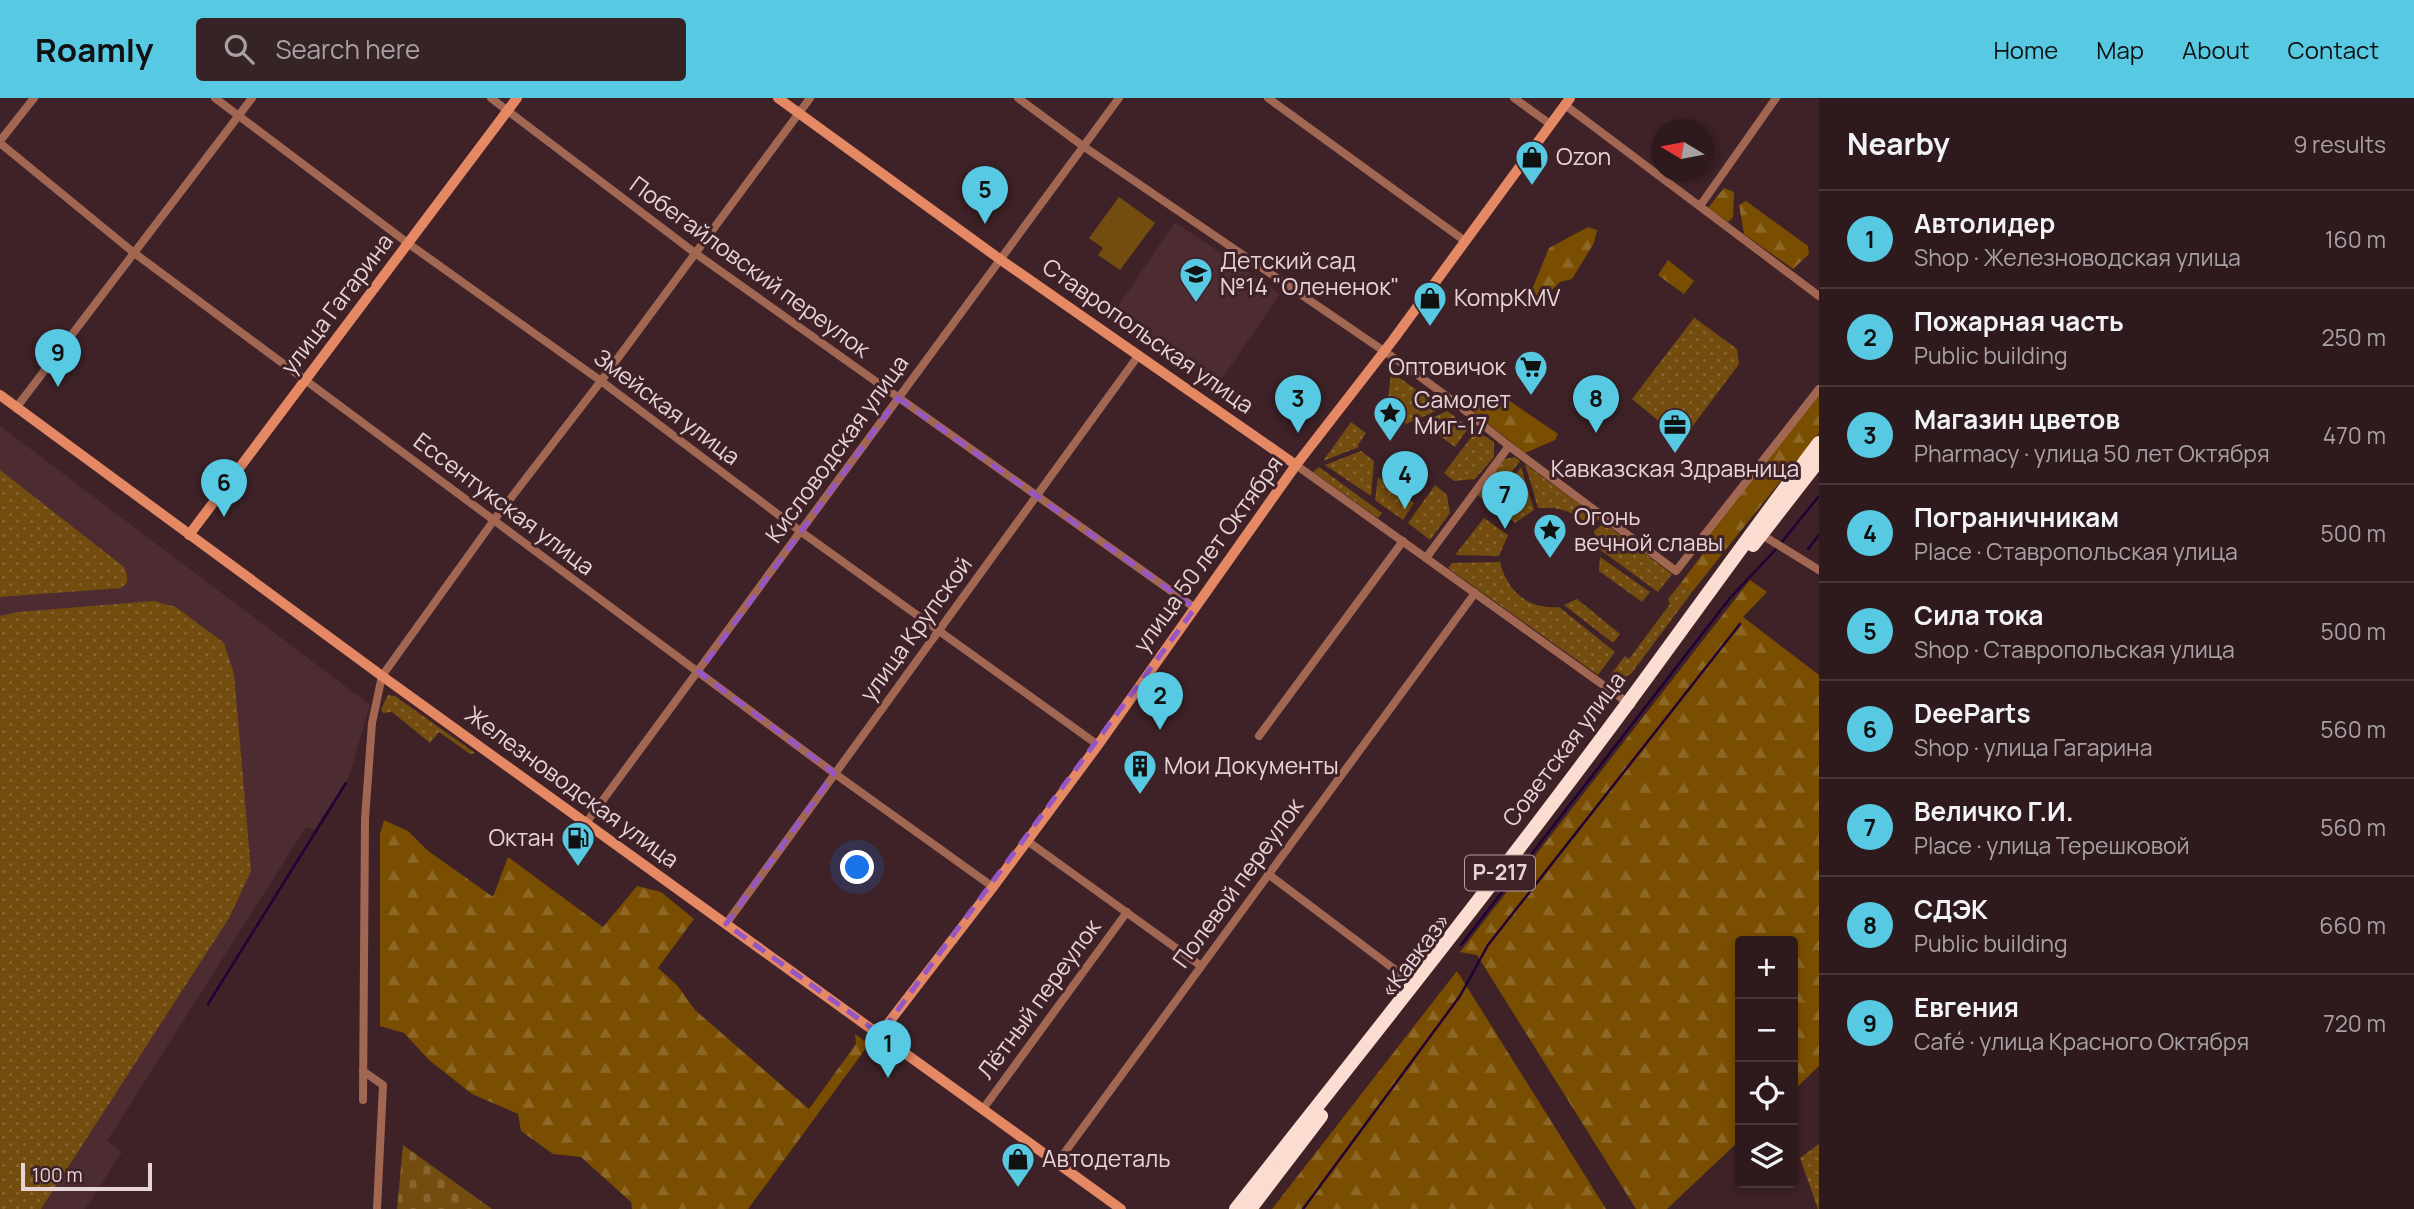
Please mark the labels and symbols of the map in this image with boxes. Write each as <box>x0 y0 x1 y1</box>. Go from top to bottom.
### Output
north arrow <box>1651 119 1714 182</box>
shop icon: Ozon <box>1513 138 1551 187</box>
place label: Ozon <box>1556 140 1611 172</box>
pin: 5 <box>962 166 1008 224</box>
street label: Побегайловский переулок <box>624 168 878 365</box>
street label: улица Гагарина <box>273 226 400 381</box>
place label: Детский сад №14 "Олененок" <box>1220 244 1400 302</box>
street label: Ставропольская улица <box>1036 250 1261 420</box>
school or university icon: Детский сад №14 "Олененок" <box>1177 255 1215 304</box>
shop icon: KompKMV <box>1411 279 1449 328</box>
place label: KompKMV <box>1454 281 1560 313</box>
pin: 9 <box>35 329 81 387</box>
street label: Змейская улица <box>588 341 747 472</box>
street label: Кисловодская улица <box>757 348 915 549</box>
supermarket icon: Оптовичок <box>1512 348 1550 397</box>
place label: Оптовичок <box>1388 350 1507 382</box>
pin: 3 <box>1275 375 1321 433</box>
pin: 8 <box>1573 375 1619 433</box>
place label: Самолет Миг-17 <box>1414 383 1511 441</box>
place icon: Самолет Миг-17 <box>1371 394 1409 443</box>
office icon: Кавказская Здравница <box>1656 406 1694 455</box>
street label: Ессентукская улица <box>407 424 602 582</box>
street label: улица 50 лет Октября <box>1125 449 1289 658</box>
pin: 4 <box>1382 451 1428 509</box>
place label: Кавказская Здравница <box>1551 452 1799 484</box>
pin: 6 <box>201 459 247 517</box>
pin: 7 <box>1482 471 1528 529</box>
place label: Огонь вечной славы <box>1574 500 1723 558</box>
place icon: Огонь вечной славы <box>1531 511 1569 560</box>
street label: улица Крупской <box>852 549 979 707</box>
street label: Советская улица <box>1494 664 1632 832</box>
pin: 2 <box>1137 672 1183 730</box>
street label: Железноводская улица <box>459 698 686 875</box>
building icon: Мои Документы <box>1121 747 1159 796</box>
place label: Мои Документы <box>1164 749 1339 781</box>
street label: Полевой переулок <box>1165 790 1310 974</box>
fuel station icon: Октан <box>559 819 597 868</box>
place label: Октан <box>488 821 554 853</box>
your location <box>840 850 874 884</box>
road number: Р-217 <box>1465 856 1535 890</box>
street label: «Кавказ» <box>1372 905 1457 1004</box>
street label: Лётный переулок <box>969 911 1108 1085</box>
pin: 1 <box>865 1020 911 1078</box>
shop icon: Автодеталь <box>999 1140 1037 1189</box>
place label: Автодеталь <box>1042 1142 1170 1174</box>
scale bar <box>21 1160 152 1192</box>

